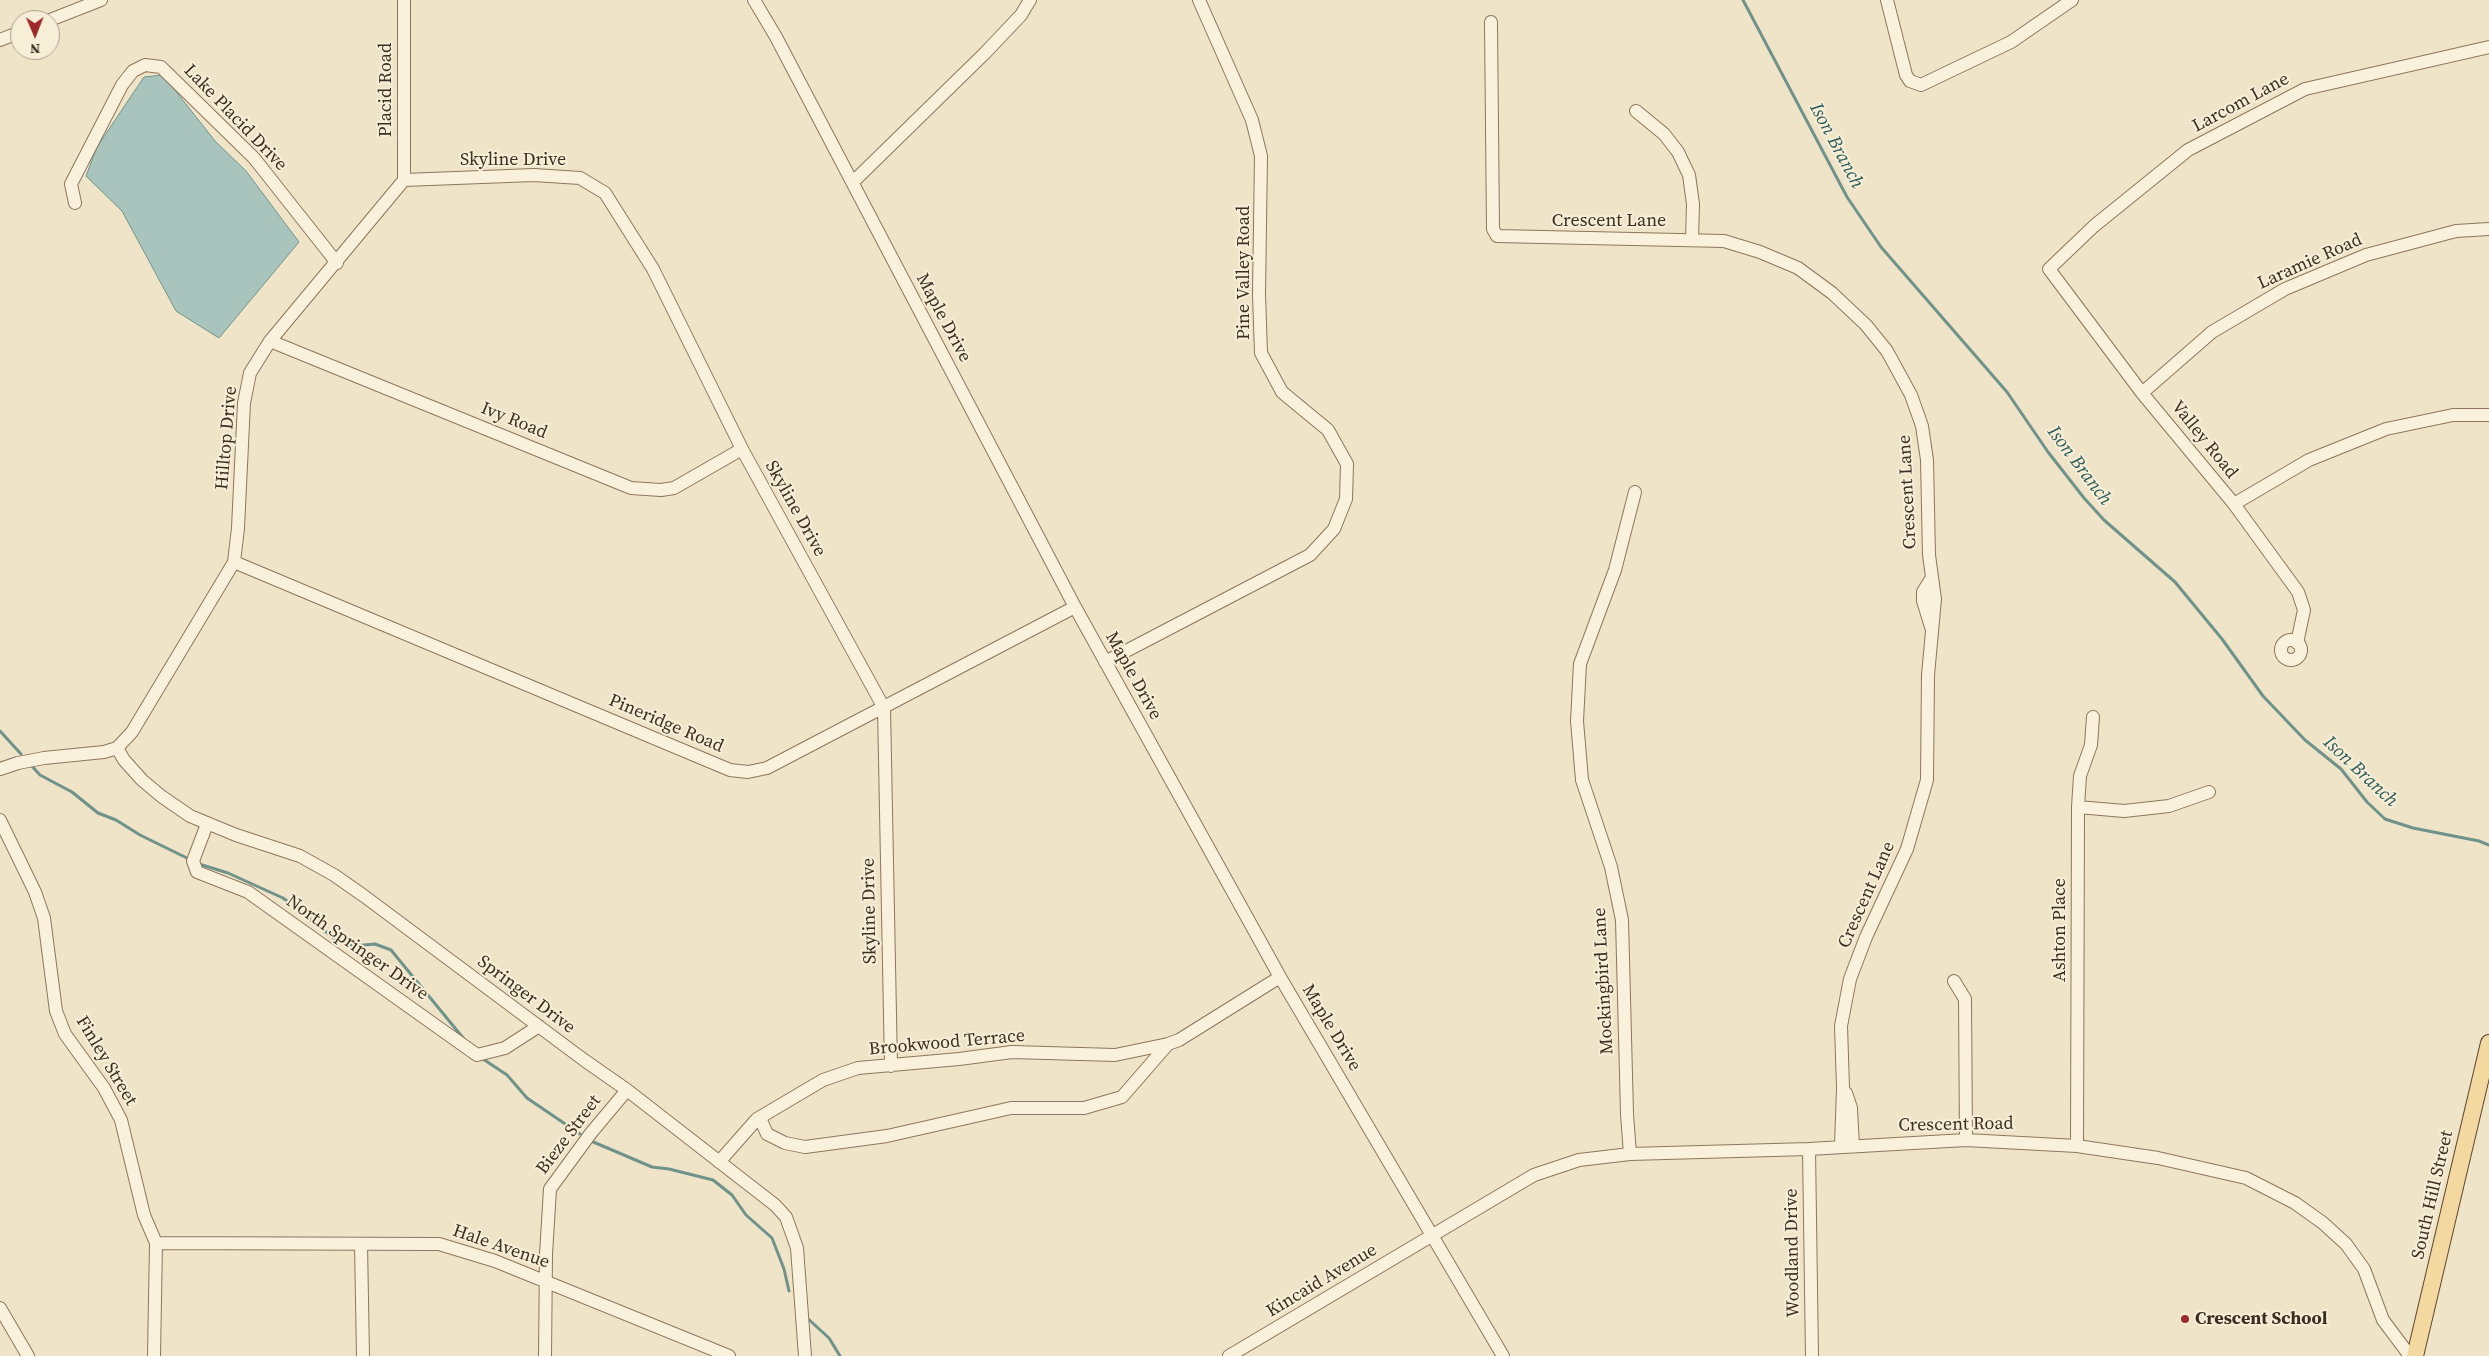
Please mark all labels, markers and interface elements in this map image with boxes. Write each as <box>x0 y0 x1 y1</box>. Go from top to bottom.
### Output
north arrow <box>10 10 60 60</box>
text: N <box>30 39 41 59</box>
street label: Placid Road <box>375 43 397 137</box>
street label: Lake Placid Drive <box>179 60 291 176</box>
street label: Larcom Lane <box>2189 69 2293 137</box>
water label: Ison Branch <box>1804 99 1868 193</box>
street label: Skyline Drive <box>460 149 566 171</box>
street label: Pine Valley Road <box>1233 206 1255 340</box>
street label: Crescent Lane <box>1552 210 1666 232</box>
street label: Laramie Road <box>2254 229 2366 295</box>
street label: Maple Drive <box>911 270 975 366</box>
street label: Hilltop Drive <box>212 385 242 491</box>
street label: Valley Road <box>2166 397 2242 483</box>
street label: Ivy Road <box>478 398 550 444</box>
water label: Ison Branch <box>2042 422 2116 510</box>
street label: Crescent Lane <box>1894 434 1922 550</box>
street label: Skyline Drive <box>760 457 830 561</box>
street label: Maple Drive <box>1100 628 1166 724</box>
street label: Pineridge Road <box>605 690 727 758</box>
water label: Ison Branch <box>2318 732 2402 812</box>
street label: Crescent Lane <box>1834 838 1900 952</box>
street label: Skyline Drive <box>858 858 882 964</box>
street label: Ashton Place <box>2049 878 2071 982</box>
street label: North Springer Drive <box>282 891 432 1005</box>
street label: Mockingbird Lane <box>1589 907 1619 1055</box>
street label: Springer Drive <box>473 951 579 1039</box>
street label: Maple Drive <box>1297 981 1365 1075</box>
street label: Finley Street <box>71 1012 141 1110</box>
street label: Brookwood Terrace <box>868 1025 1026 1061</box>
street label: Bieze Street <box>532 1091 606 1179</box>
street label: Crescent Road <box>1898 1113 2014 1137</box>
street label: South Hill Street <box>2408 1129 2458 1261</box>
street label: Woodland Drive <box>1781 1188 1805 1318</box>
street label: Hale Avenue <box>450 1220 552 1274</box>
street label: Kincaid Avenue <box>1263 1240 1381 1322</box>
place label: Crescent School <box>2195 1308 2327 1330</box>
marker: Crescent School <box>2179 1313 2191 1325</box>

